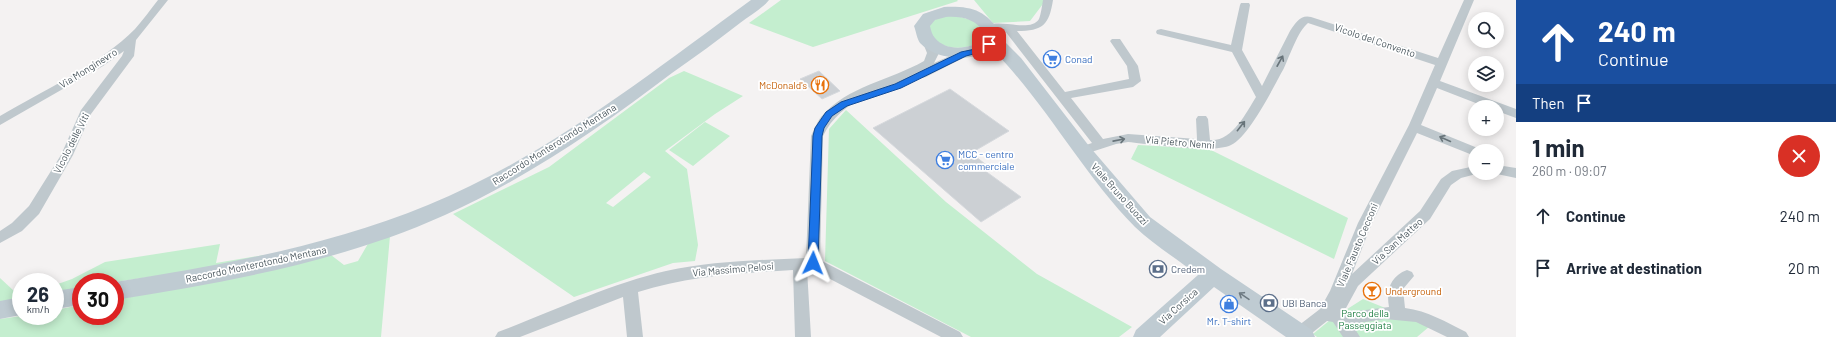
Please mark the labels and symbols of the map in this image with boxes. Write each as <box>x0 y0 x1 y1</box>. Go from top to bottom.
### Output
street label: Vicolo del Convento <box>1333 20 1417 60</box>
pin <box>972 27 1006 61</box>
street label: Via Monginevro <box>57 45 119 91</box>
supermarket icon: Conad <box>1042 49 1062 69</box>
place label: Conad <box>1065 53 1092 65</box>
one-way arrow <box>1277 55 1285 67</box>
restaurant icon: McDonald's <box>810 75 830 95</box>
place label: McDonald's <box>759 79 807 91</box>
street label: Raccordo Monterotondo Mentana <box>490 101 618 187</box>
street label: Vicolo delle Viti <box>51 111 91 175</box>
one-way arrow <box>1236 120 1245 131</box>
street label: Via Pietro Nenni <box>1145 133 1215 151</box>
one-way arrow <box>1439 134 1451 142</box>
one-way arrow <box>1113 135 1126 143</box>
place label: MCC - centro commerciale <box>958 148 1015 172</box>
supermarket icon: MCC - centro commerciale <box>935 150 955 170</box>
street label: Viale Bruno Buozzi <box>1089 160 1151 228</box>
street label: Viale Fausto Cecconi <box>1334 201 1380 289</box>
street label: Via San Matteo <box>1369 215 1425 267</box>
position arrow <box>792 242 834 284</box>
street label: Raccordo Monterotondo Mentana <box>185 243 327 285</box>
street label: Via Massimo Pelosi <box>692 259 774 279</box>
bank icon: Credem <box>1148 259 1168 279</box>
place label: Credem <box>1171 263 1205 275</box>
speed limit sign: 30 <box>72 273 124 325</box>
bar icon: Underground <box>1362 281 1382 301</box>
street label: Via Corsica <box>1156 285 1200 327</box>
place label: Underground <box>1385 285 1442 297</box>
one-way arrow <box>1239 292 1250 300</box>
bank icon: UBI Banca <box>1259 293 1279 313</box>
shop icon: Mr. T-shirt <box>1219 294 1239 314</box>
place label: UBI Banca <box>1282 297 1326 309</box>
park label: Parco della Passeggiata <box>1339 307 1391 331</box>
place label: Mr. T-shirt <box>1207 315 1252 327</box>

